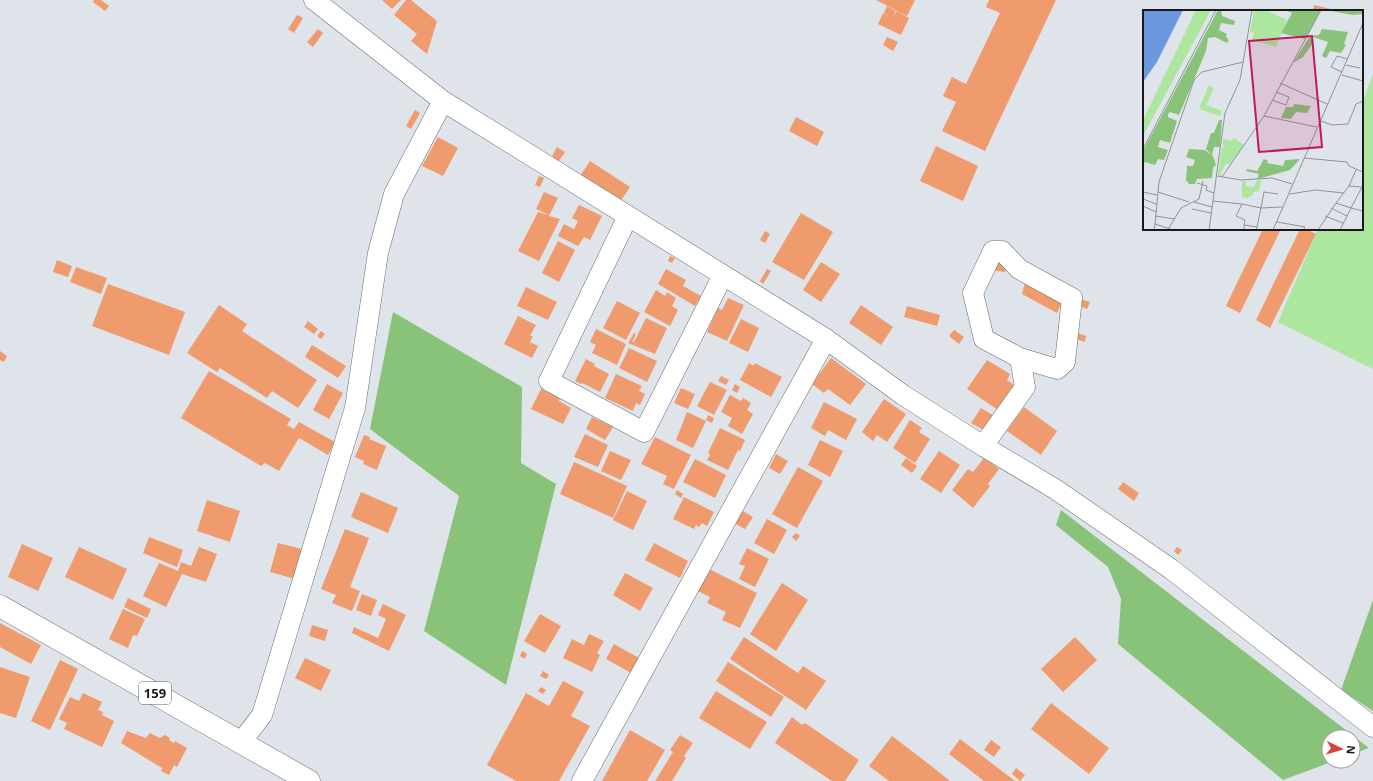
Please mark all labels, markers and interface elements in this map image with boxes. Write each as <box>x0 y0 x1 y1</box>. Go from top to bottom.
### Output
inset map <box>1143 10 1363 230</box>
road number: 159 <box>139 682 171 704</box>
north arrow <box>1321 729 1361 769</box>
text: N <box>1344 745 1359 755</box>

